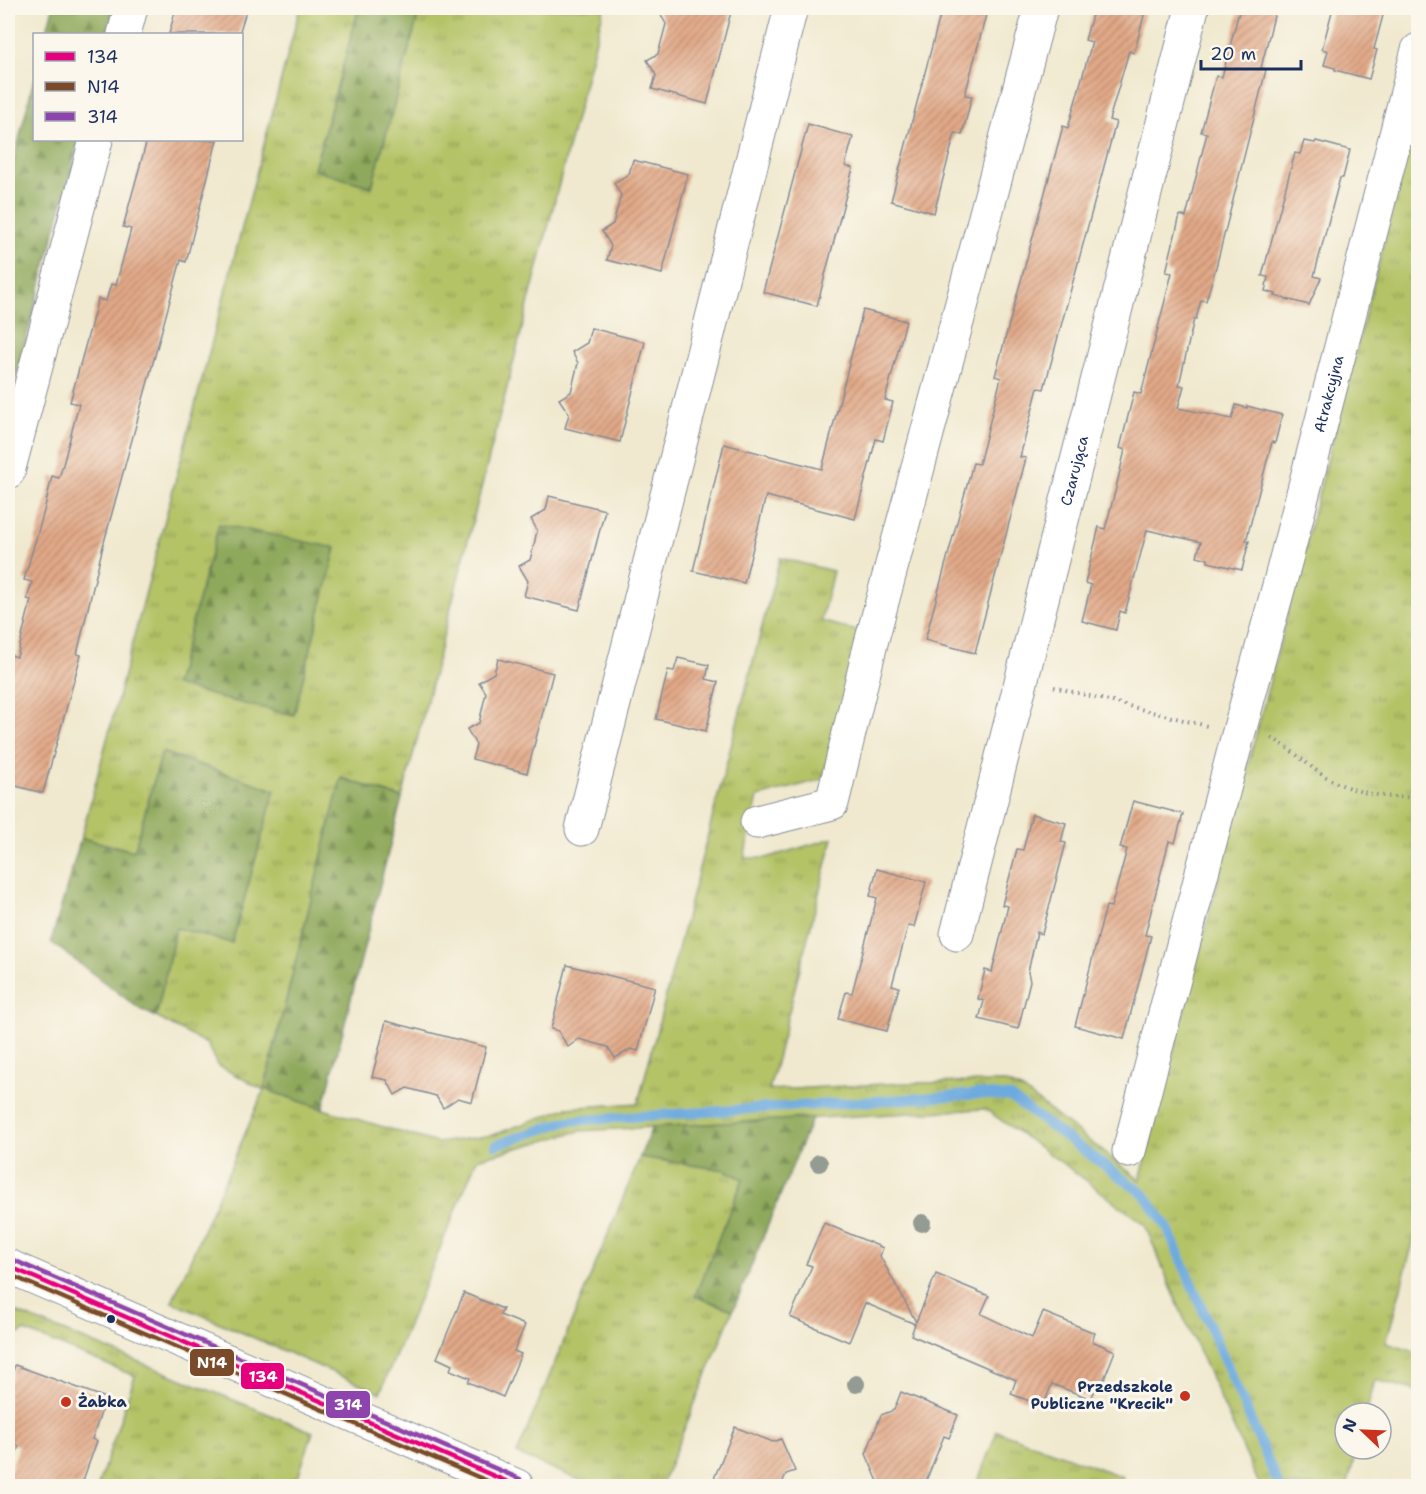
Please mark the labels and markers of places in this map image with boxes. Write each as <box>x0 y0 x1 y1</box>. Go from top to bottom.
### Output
unlabelled marker <box>105 1313 117 1325</box>
place label: Przedszkole Publiczne "Krecik" <box>1031 1377 1173 1414</box>
marker: Przedszkole Publiczne "Krecik" <box>1178 1389 1192 1403</box>
place label: Żabka <box>78 1392 128 1412</box>
marker: Żabka <box>59 1395 73 1409</box>

